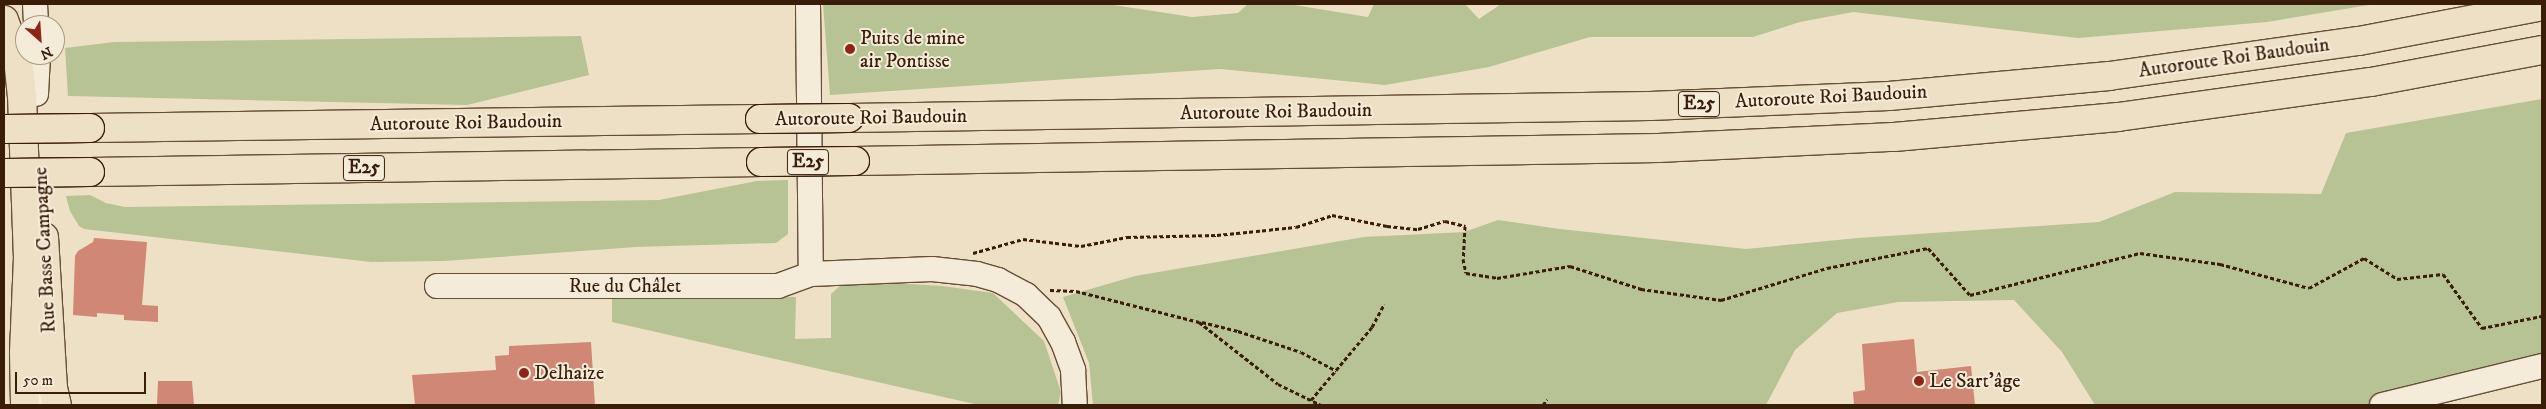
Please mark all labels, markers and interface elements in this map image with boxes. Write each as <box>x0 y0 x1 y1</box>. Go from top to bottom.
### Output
north arrow <box>15 15 65 65</box>
place label: Puits de mine air Pontisse <box>860 26 965 73</box>
street label: Autoroute Roi Baudouin <box>2137 33 2331 83</box>
text: N <box>37 42 55 63</box>
marker: Puits de mine air Pontisse <box>844 43 856 55</box>
street label: Autoroute Roi Baudouin <box>1734 80 1928 114</box>
road number: E25 <box>1678 88 1720 120</box>
street label: Autoroute Roi Baudouin <box>1180 98 1372 126</box>
street label: Autoroute Roi Baudouin <box>775 104 967 132</box>
street label: Autoroute Roi Baudouin <box>370 109 562 137</box>
road number: E25 <box>787 146 829 178</box>
road number: E25 <box>343 152 385 184</box>
street label: Rue Basse Campagne <box>29 166 61 334</box>
street label: Rue du Châlet <box>569 274 681 298</box>
place label: Delhaize <box>534 361 604 385</box>
scale bar <box>18 362 149 394</box>
marker: Delhaize <box>518 367 530 379</box>
place label: Le Sart'âge <box>1929 369 2020 393</box>
text: 50 m <box>23 371 53 390</box>
marker: Le Sart'âge <box>1913 375 1925 387</box>

